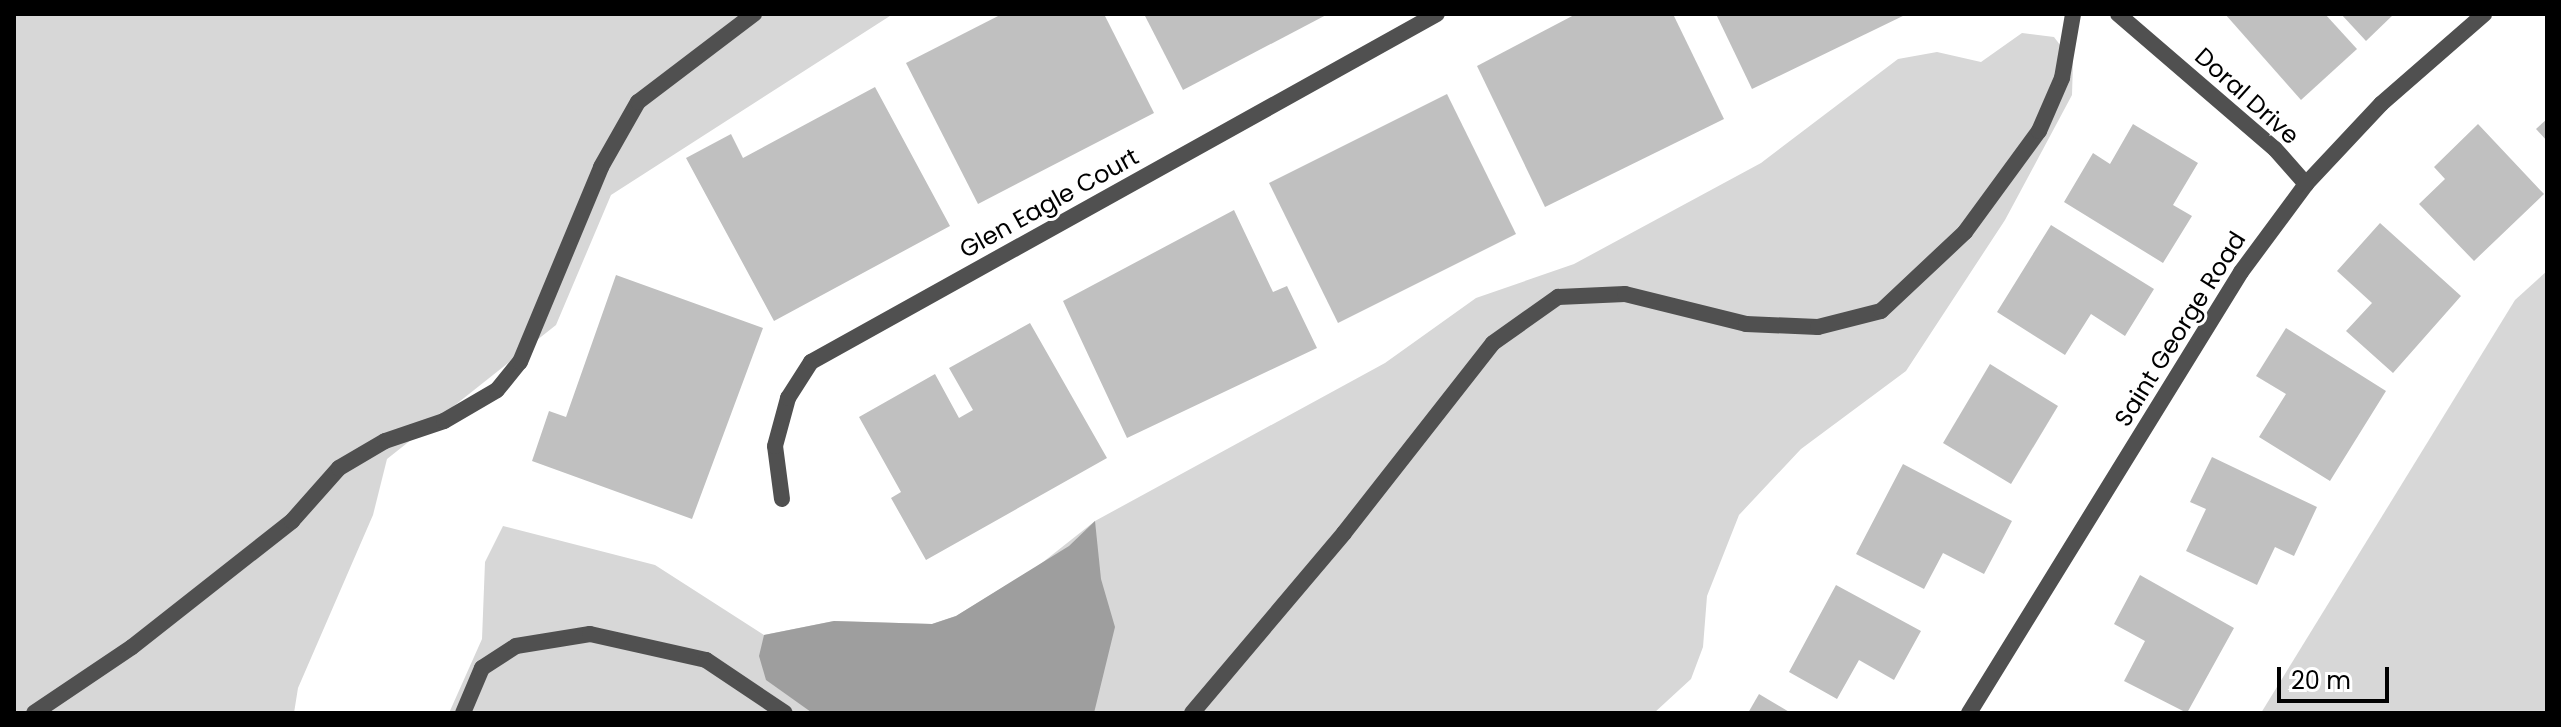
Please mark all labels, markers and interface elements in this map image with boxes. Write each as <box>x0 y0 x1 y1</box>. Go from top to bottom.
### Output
street label: Doral Drive <box>2189 42 2305 150</box>
street label: Glen Eagle Court <box>955 142 1143 264</box>
street label: Saint George Road <box>2108 226 2252 432</box>
scale bar <box>2281 651 2393 701</box>
text: 20 m <box>2291 664 2351 697</box>

